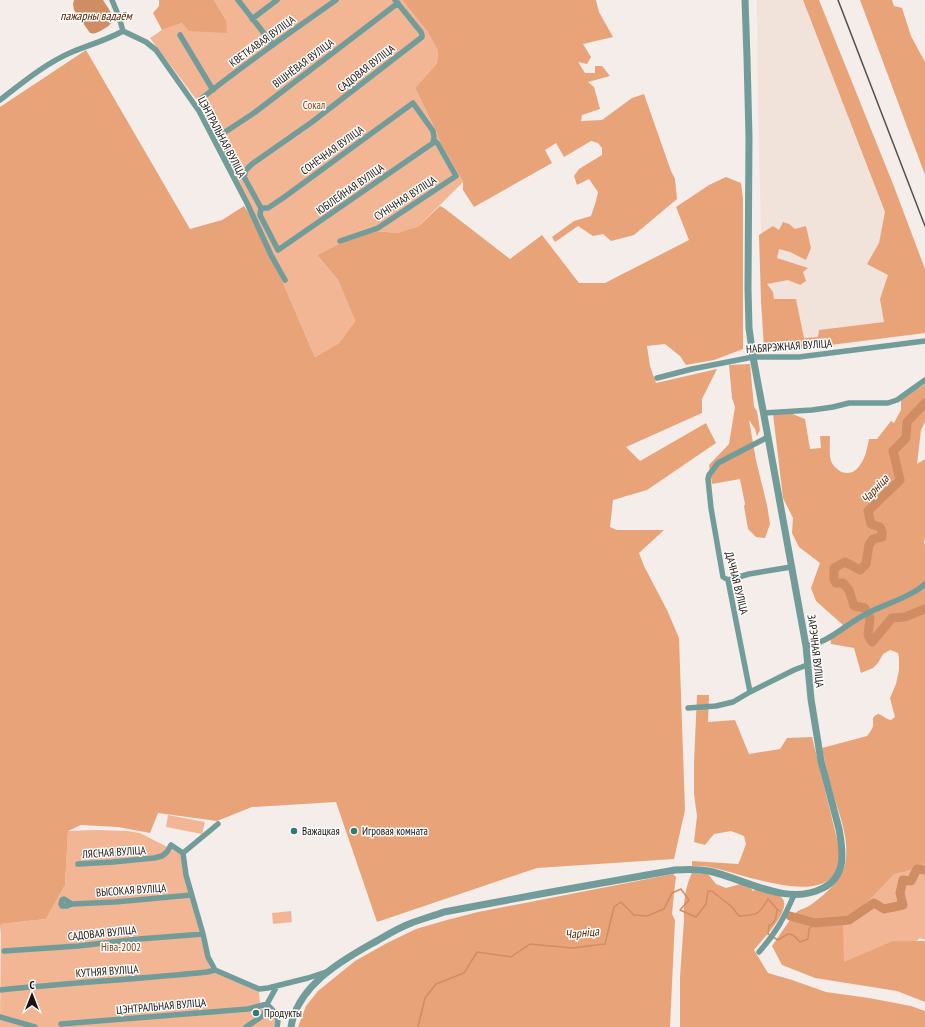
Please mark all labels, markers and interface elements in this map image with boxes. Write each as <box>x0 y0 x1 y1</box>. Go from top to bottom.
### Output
water label: пажарны вадаём <box>60 8 134 23</box>
street label: КВЕТКАВАЯ ВУЛІЦА <box>226 12 298 70</box>
street label: ВІШНЁВАЯ ВУЛІЦА <box>270 35 337 91</box>
street label: САДОВАЯ ВУЛІЦА <box>335 41 398 95</box>
street label: ЦЭНТРАЛЬНАЯ ВУЛІЦА <box>195 94 250 181</box>
park label: Сокал <box>303 98 325 112</box>
street label: СОНЕЧНАЯ ВУЛІЦА <box>298 122 367 178</box>
street label: ЮБІЛЕЙНАЯ ВУЛІЦА <box>313 160 387 218</box>
street label: СУНІЧНАЯ ВУЛІЦА <box>371 172 439 223</box>
street label: НАБЯРЭЖНАЯ ВУЛІЦА <box>746 336 833 356</box>
water label: Чарніца <box>858 470 892 506</box>
street label: ДАЧНАЯ ВУЛІЦА <box>722 550 752 617</box>
street label: ЗАРЭЧНАЯ ВУЛІЦА <box>805 614 828 689</box>
place label: Важацкая <box>302 824 340 838</box>
place label: Игровая комната <box>362 824 428 838</box>
marker: Важацкая <box>289 826 299 836</box>
marker: Игровая комната <box>349 826 359 836</box>
street label: ЛЯСНАЯ ВУЛІЦА <box>81 843 147 861</box>
street label: ВЫСОКАЯ ВУЛІЦА <box>95 881 167 899</box>
street label: САДОВАЯ ВУЛІЦА <box>67 922 138 944</box>
water label: Чарніца <box>564 923 601 942</box>
park label: Ніва-2002 <box>101 940 141 954</box>
street label: КУТНЯЯ ВУЛІЦА <box>75 962 140 980</box>
north arrow <box>12 975 52 1015</box>
text: С <box>29 978 35 992</box>
street label: ЦЭНТРАЛЬНАЯ ВУЛІЦА <box>116 995 207 1017</box>
place label: Продукты <box>264 1006 302 1020</box>
marker: Продукты <box>251 1008 261 1018</box>

